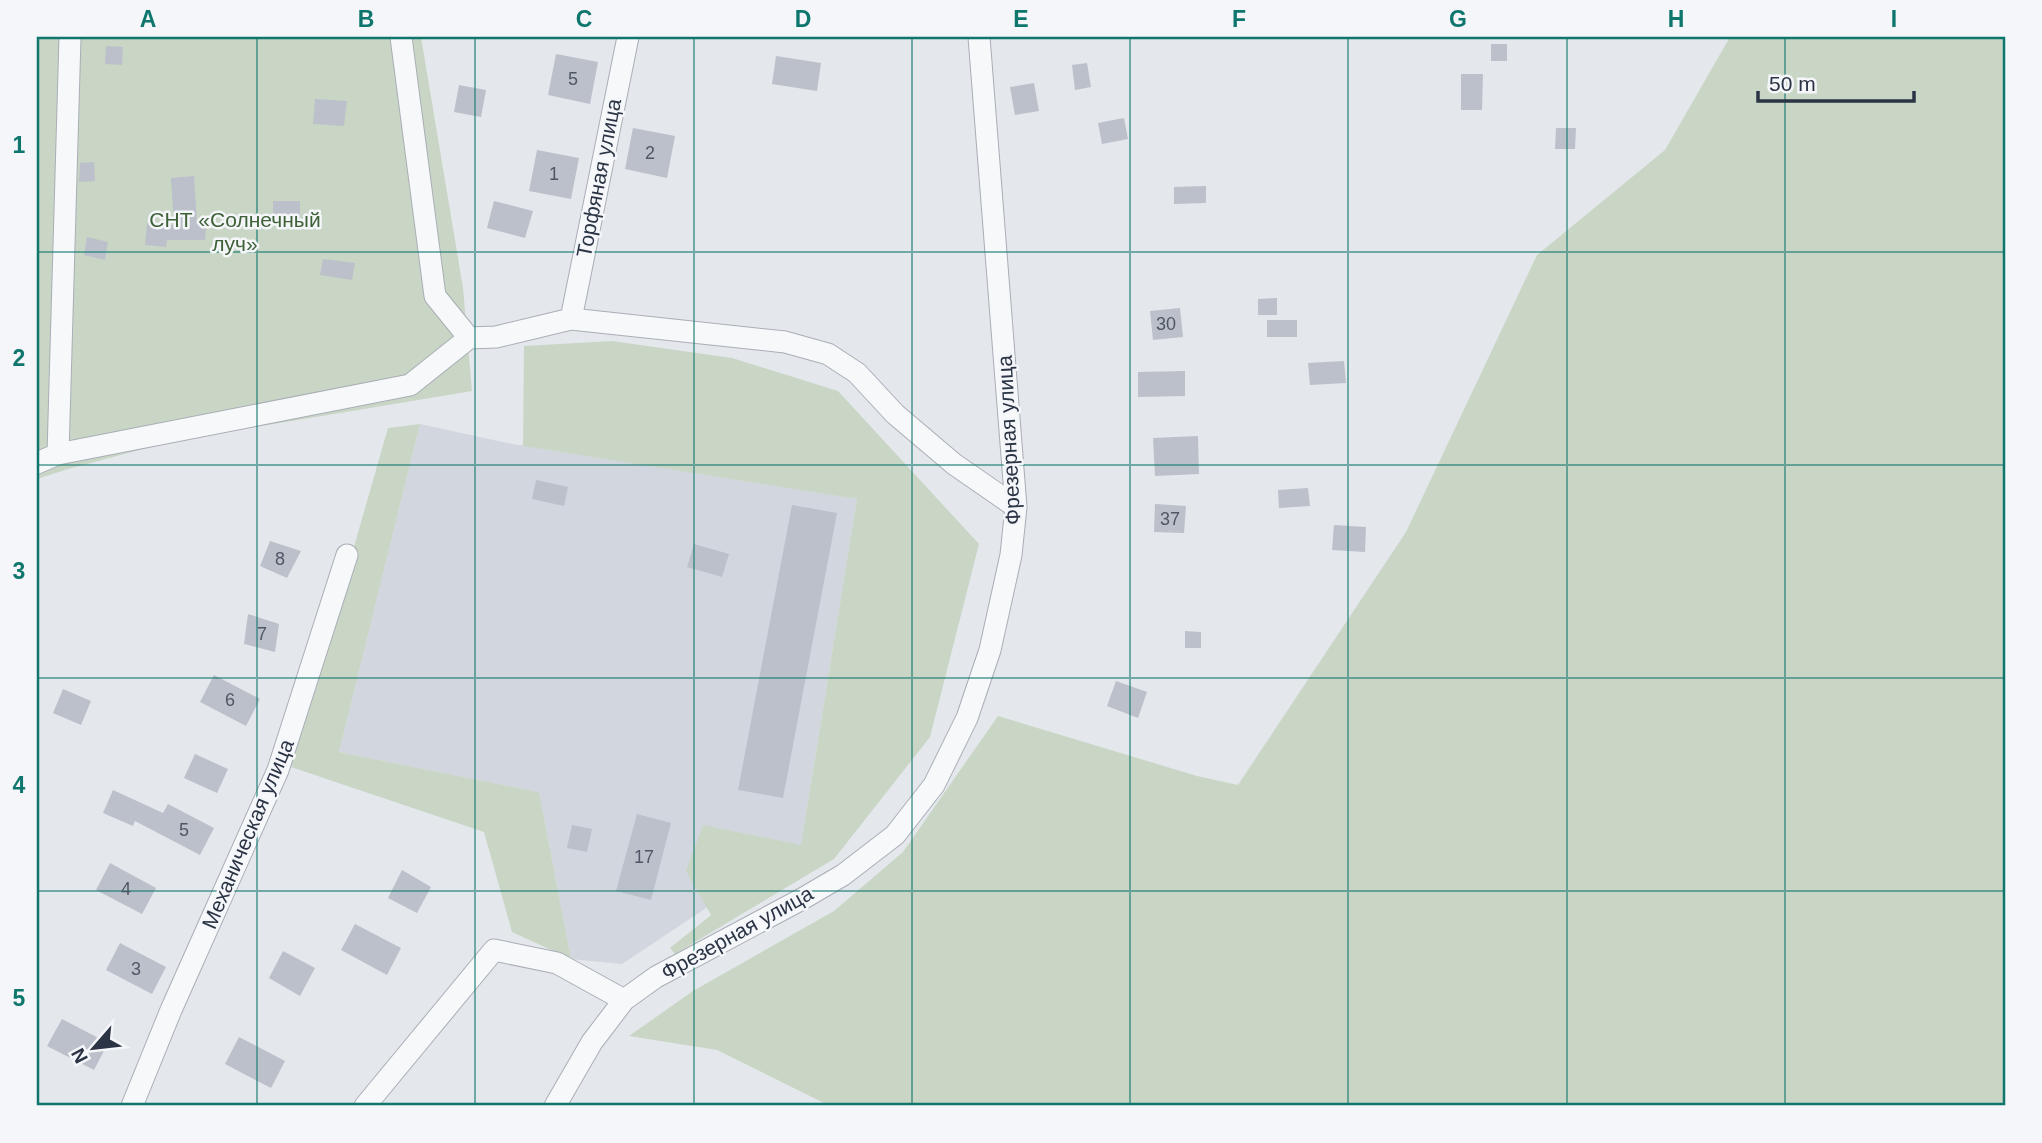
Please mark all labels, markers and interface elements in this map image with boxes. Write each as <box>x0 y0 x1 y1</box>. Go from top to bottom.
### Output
text: A <box>140 6 156 32</box>
text: B <box>358 6 374 32</box>
text: C <box>576 6 592 32</box>
text: D <box>795 6 811 32</box>
text: E <box>1013 6 1029 32</box>
text: F <box>1232 6 1246 32</box>
text: G <box>1449 6 1467 32</box>
text: H <box>1668 6 1684 32</box>
text: I <box>1891 6 1897 32</box>
scale bar <box>1758 60 1914 104</box>
house number: 5 <box>568 69 578 89</box>
text: 50 m <box>1769 72 1816 95</box>
street label: Торфяная улица <box>572 96 625 259</box>
text: 1 <box>13 132 26 158</box>
house number: 2 <box>645 143 655 163</box>
house number: 1 <box>549 164 559 184</box>
park label: СНТ «Солнечный луч» <box>149 208 321 255</box>
house number: 30 <box>1156 314 1176 334</box>
text: 2 <box>13 345 25 371</box>
street label: Фрезерная улица <box>993 354 1024 525</box>
house number: 37 <box>1160 509 1180 529</box>
house number: 8 <box>275 549 285 569</box>
text: 3 <box>13 558 25 584</box>
house number: 7 <box>257 624 267 644</box>
house number: 6 <box>225 690 235 710</box>
street label: Механическая улица <box>197 735 298 932</box>
text: 4 <box>13 772 26 798</box>
house number: 5 <box>179 820 189 840</box>
house number: 17 <box>634 847 654 867</box>
house number: 4 <box>121 879 131 899</box>
street label: Фрезерная улица <box>657 881 817 984</box>
house number: 3 <box>131 959 141 979</box>
text: 5 <box>13 985 26 1011</box>
north arrow <box>60 1014 130 1084</box>
text: N <box>67 1045 92 1067</box>

